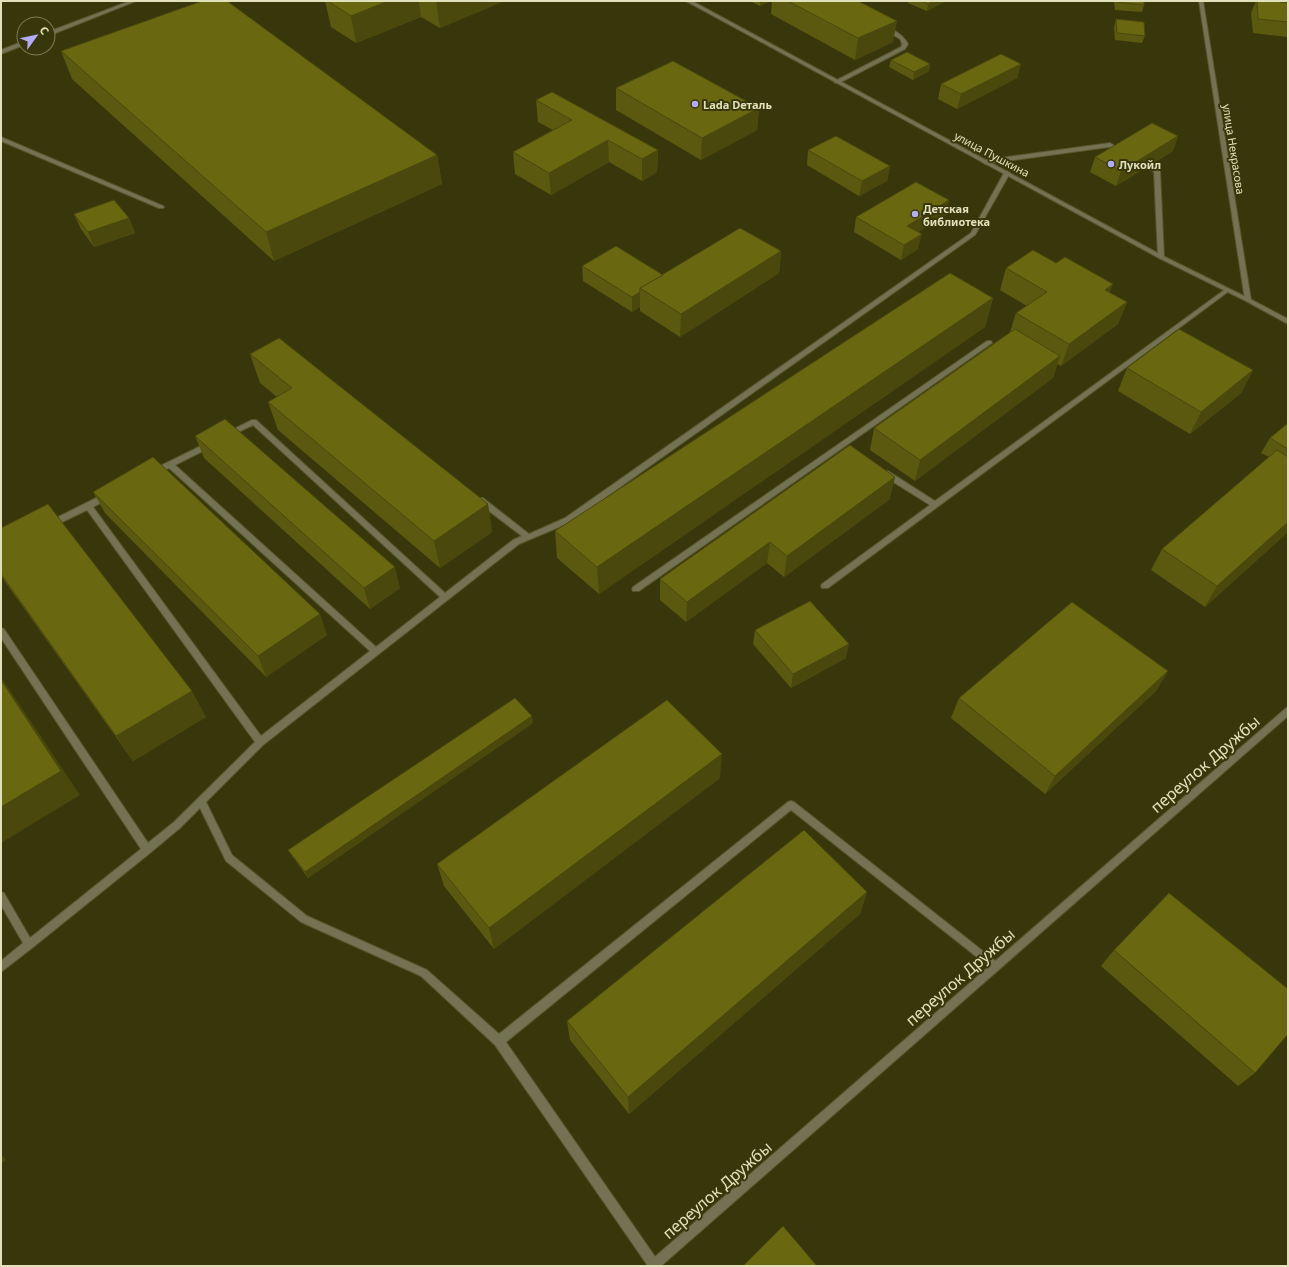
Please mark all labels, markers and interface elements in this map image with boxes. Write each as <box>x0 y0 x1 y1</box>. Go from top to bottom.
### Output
north arrow <box>16 16 56 56</box>
text: С <box>37 23 53 37</box>
place label: Lada Dеталь <box>703 97 772 112</box>
marker: Lada Dеталь <box>690 99 700 109</box>
street label: улица Некрасова <box>1219 103 1249 195</box>
street label: улица Пушкина <box>952 128 1032 180</box>
place label: Лукойл <box>1119 157 1161 172</box>
marker: Лукойл <box>1106 159 1116 169</box>
place label: Детская библиотека <box>923 201 990 229</box>
marker: Детская библиотека <box>910 209 920 219</box>
street label: переулок Дружбы <box>1146 710 1264 818</box>
street label: переулок Дружбы <box>901 923 1019 1031</box>
street label: переулок Дружбы <box>658 1136 776 1244</box>

